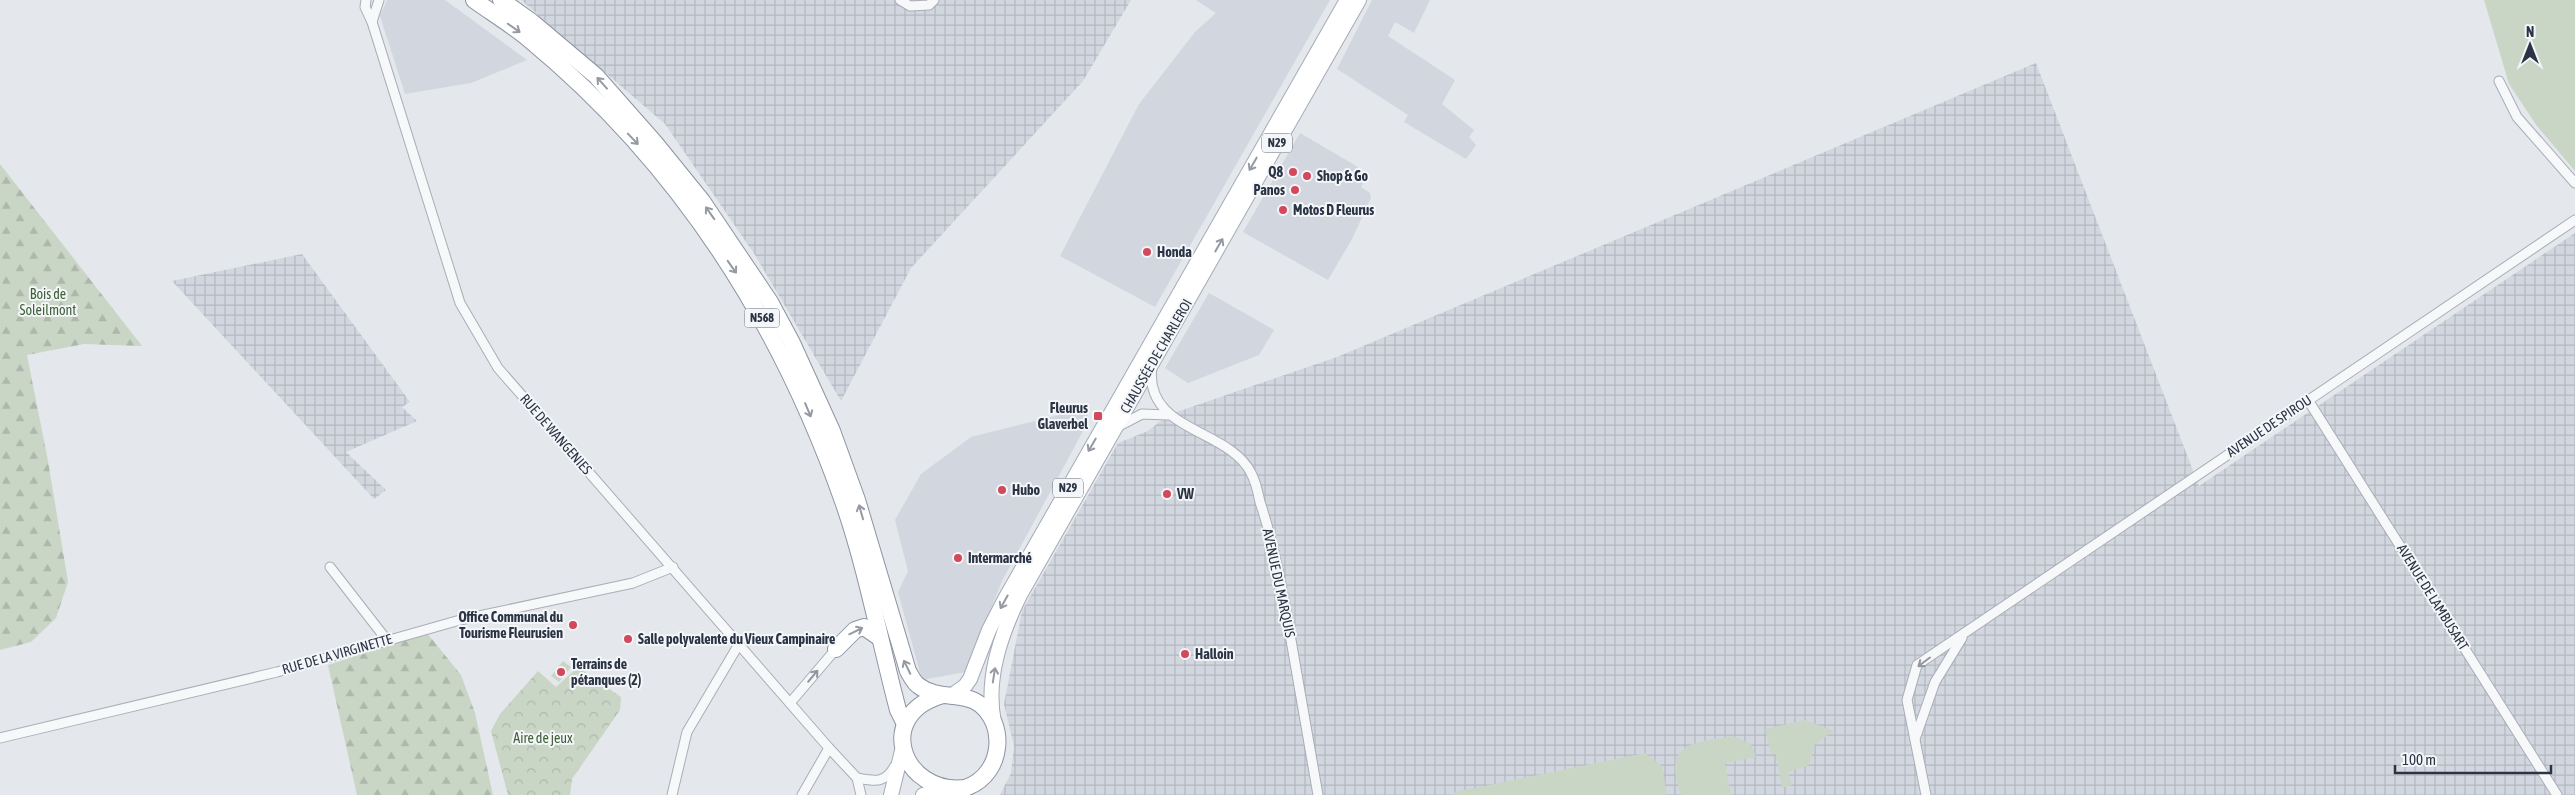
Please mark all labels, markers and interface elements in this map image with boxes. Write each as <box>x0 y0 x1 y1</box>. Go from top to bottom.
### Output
north arrow <box>2505 20 2555 70</box>
one-way arrow <box>507 23 521 33</box>
text: N <box>2526 24 2534 40</box>
one-way arrow <box>596 76 608 89</box>
one-way arrow <box>627 132 639 145</box>
road number: N29 <box>1262 134 1292 152</box>
one-way arrow <box>1248 156 1257 171</box>
place label: Q8 <box>1268 164 1283 180</box>
marker: Q8 <box>1287 166 1299 178</box>
place label: Shop & Go <box>1317 168 1368 184</box>
marker: Shop & Go <box>1301 170 1313 182</box>
place label: Panos <box>1254 182 1285 198</box>
marker: Panos <box>1289 184 1301 196</box>
place label: Motos D Fleurus <box>1293 202 1374 218</box>
marker: Motos D Fleurus <box>1277 204 1289 216</box>
one-way arrow <box>705 206 715 220</box>
one-way arrow <box>1215 238 1225 252</box>
place label: Honda <box>1157 244 1192 260</box>
marker: Honda <box>1141 246 1153 258</box>
one-way arrow <box>727 260 737 274</box>
park label: Bois de Soleilmont <box>20 286 76 318</box>
street label: CHAUSSÉE DE CHARLEROI <box>1117 296 1195 416</box>
road number: N568 <box>744 308 780 328</box>
street label: RUE DE WANGENIES <box>517 391 595 477</box>
street label: AVENUE DE SPIROU <box>2223 392 2315 460</box>
place label: Fleurus Glaverbel <box>1038 400 1088 432</box>
one-way arrow <box>804 402 813 417</box>
marker: Fleurus Glaverbel <box>1092 410 1104 422</box>
one-way arrow <box>1087 438 1097 452</box>
road number: N29 <box>1053 478 1083 498</box>
place label: Hubo <box>1012 482 1041 498</box>
marker: Hubo <box>996 484 1008 496</box>
place label: VW <box>1176 486 1195 502</box>
marker: VW <box>1161 488 1173 500</box>
one-way arrow <box>855 504 865 520</box>
street label: AVENUE DU MARQUIS <box>1260 527 1298 639</box>
street label: AVENUE DE LAMBUSART <box>2394 541 2472 653</box>
place label: Intermarché <box>968 550 1032 566</box>
marker: Intermarché <box>952 552 964 564</box>
one-way arrow <box>998 594 1008 608</box>
place label: Office Communal du Tourisme Fleurusien <box>458 609 563 641</box>
marker: Office Communal du Tourisme Fleurusien <box>567 619 579 631</box>
one-way arrow <box>849 626 864 636</box>
street label: RUE DE LA VIRGINETTE <box>280 631 394 677</box>
place label: Salle polyvalente du Vieux Campinaire <box>638 631 835 647</box>
marker: Salle polyvalente du Vieux Campinaire <box>622 633 634 645</box>
place label: Halloin <box>1195 646 1234 662</box>
marker: Halloin <box>1179 648 1191 660</box>
place label: Terrains de pétanques (2) <box>571 656 641 688</box>
one-way arrow <box>1917 657 1931 667</box>
one-way arrow <box>902 660 912 675</box>
marker: Terrains de pétanques (2) <box>555 666 567 678</box>
one-way arrow <box>989 668 999 684</box>
one-way arrow <box>807 670 819 683</box>
park label: Aire de jeux <box>513 730 573 746</box>
scale bar <box>2395 742 2551 774</box>
text: 100 m <box>2402 751 2436 768</box>

